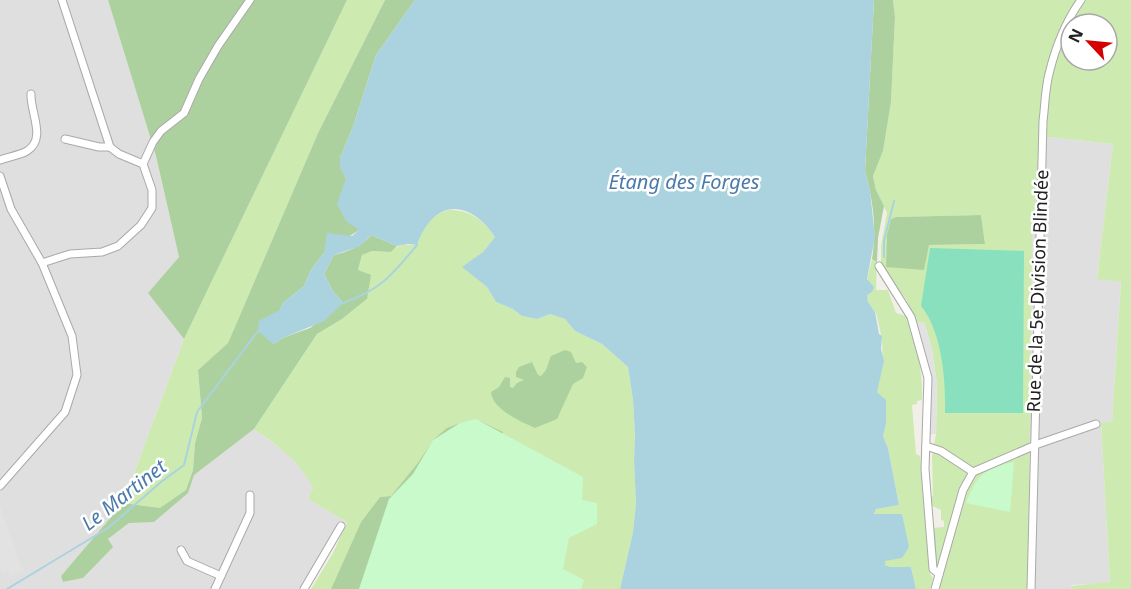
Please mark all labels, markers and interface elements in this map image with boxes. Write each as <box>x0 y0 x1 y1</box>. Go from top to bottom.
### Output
north arrow <box>1059 12 1119 72</box>
text: N <box>1063 25 1088 46</box>
water label: Étang des Forges <box>609 168 760 195</box>
street label: Rue de la 5e Division Blindée <box>1021 169 1053 413</box>
water label: Le Martinet <box>76 452 173 536</box>

